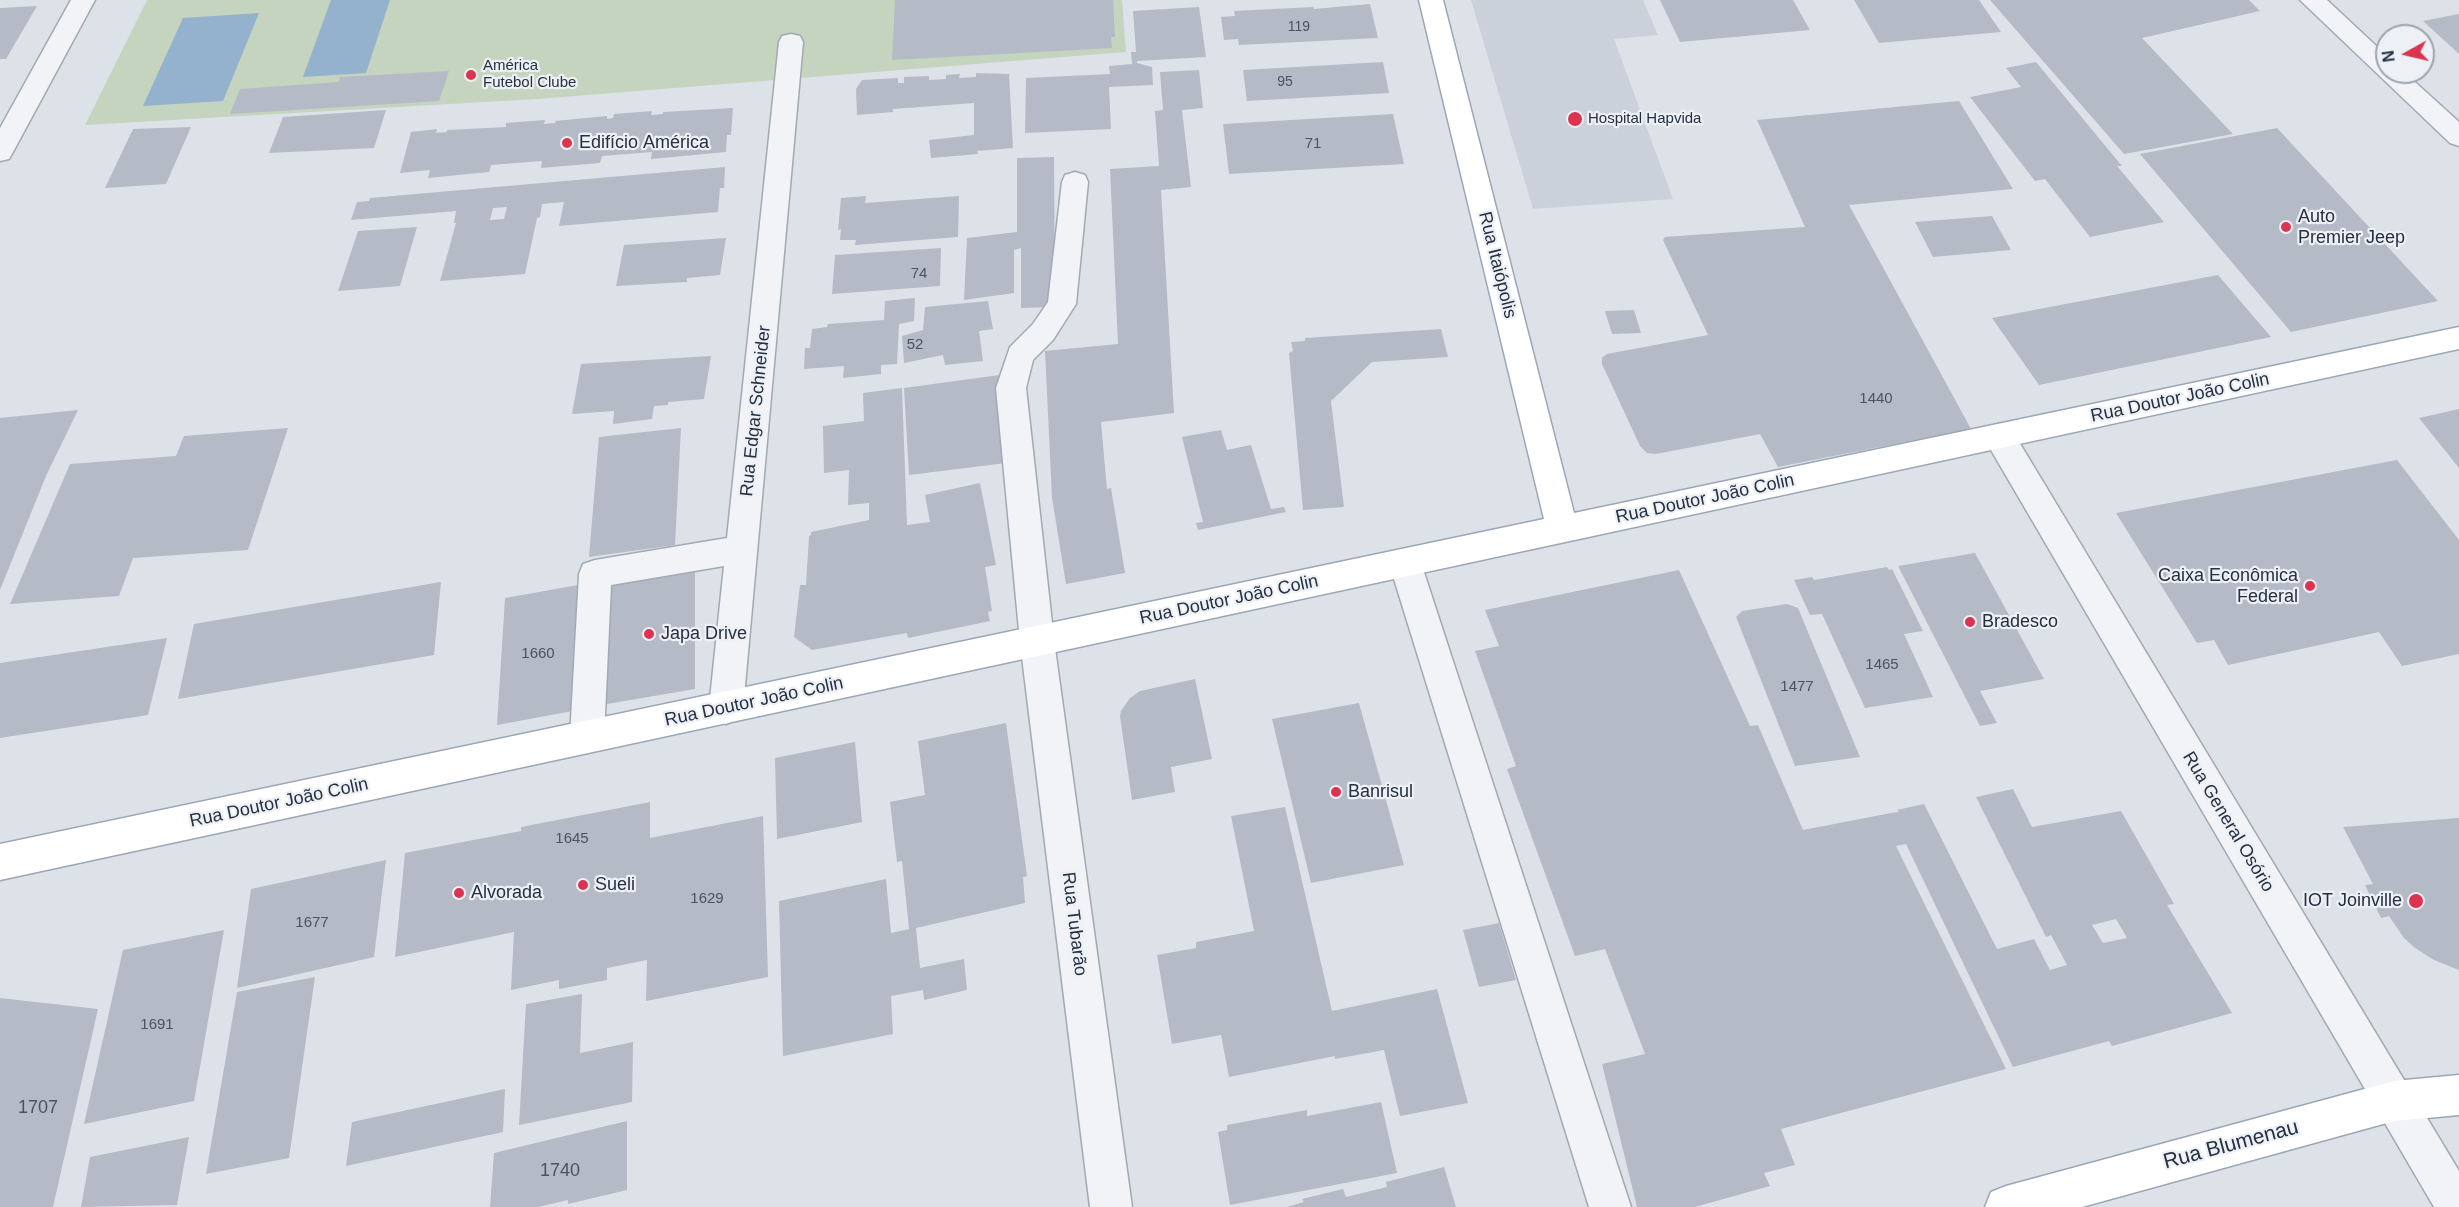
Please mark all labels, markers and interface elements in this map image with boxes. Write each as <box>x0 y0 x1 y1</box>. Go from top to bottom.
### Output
house number: 119 <box>1288 19 1310 35</box>
north arrow <box>2375 24 2435 84</box>
text: N <box>2379 49 2398 63</box>
place label: América Futebol Clube <box>483 57 576 92</box>
marker: América Futebol Clube <box>464 68 478 82</box>
house number: 95 <box>1277 74 1293 90</box>
marker: Hospital Hapvida <box>1566 110 1584 128</box>
place label: Hospital Hapvida <box>1588 110 1701 128</box>
place label: Edifício América <box>579 132 709 154</box>
house number: 71 <box>1305 135 1321 153</box>
marker: Edifício América <box>560 136 574 150</box>
place label: Auto Premier Jeep <box>2298 206 2405 248</box>
street label: Rua Itaiópolis <box>1473 209 1521 321</box>
marker: Auto Premier Jeep <box>2279 220 2293 234</box>
house number: 74 <box>911 265 927 283</box>
street label: Rua Edgar Schneider <box>736 324 776 498</box>
house number: 52 <box>907 336 923 354</box>
street label: Rua Doutor João Colin <box>2089 369 2271 427</box>
house number: 1440 <box>1859 390 1893 408</box>
street label: Rua Doutor João Colin <box>1614 470 1796 528</box>
place label: Caixa Econômica Federal <box>2158 565 2298 608</box>
street label: Rua Doutor João Colin <box>1138 571 1320 629</box>
marker: Caixa Econômica Federal <box>2303 579 2317 593</box>
place label: Bradesco <box>1982 611 2058 633</box>
marker: Bradesco <box>1963 615 1977 629</box>
place label: Japa Drive <box>661 623 747 645</box>
marker: Japa Drive <box>642 627 656 641</box>
house number: 1660 <box>521 645 555 663</box>
house number: 1465 <box>1865 656 1899 674</box>
street label: Rua Doutor João Colin <box>663 673 845 731</box>
house number: 1477 <box>1780 678 1814 696</box>
street label: Rua General Osório <box>2178 748 2278 896</box>
street label: Rua Doutor João Colin <box>188 774 370 832</box>
place label: Banrisul <box>1348 781 1413 803</box>
marker: Banrisul <box>1329 785 1343 799</box>
house number: 1645 <box>555 830 589 848</box>
street label: Rua Tubarão <box>1057 871 1091 977</box>
place label: Sueli <box>595 874 635 896</box>
marker: Sueli <box>576 878 590 892</box>
place label: Alvorada <box>471 882 542 904</box>
marker: Alvorada <box>452 886 466 900</box>
house number: 1629 <box>690 890 724 908</box>
place label: IOT Joinville <box>2303 890 2402 912</box>
marker: IOT Joinville <box>2407 892 2425 910</box>
house number: 1677 <box>295 914 329 932</box>
house number: 1691 <box>140 1016 174 1034</box>
house number: 1707 <box>18 1097 58 1119</box>
street label: Rua Blumenau <box>2161 1115 2301 1175</box>
house number: 1740 <box>540 1160 580 1182</box>

